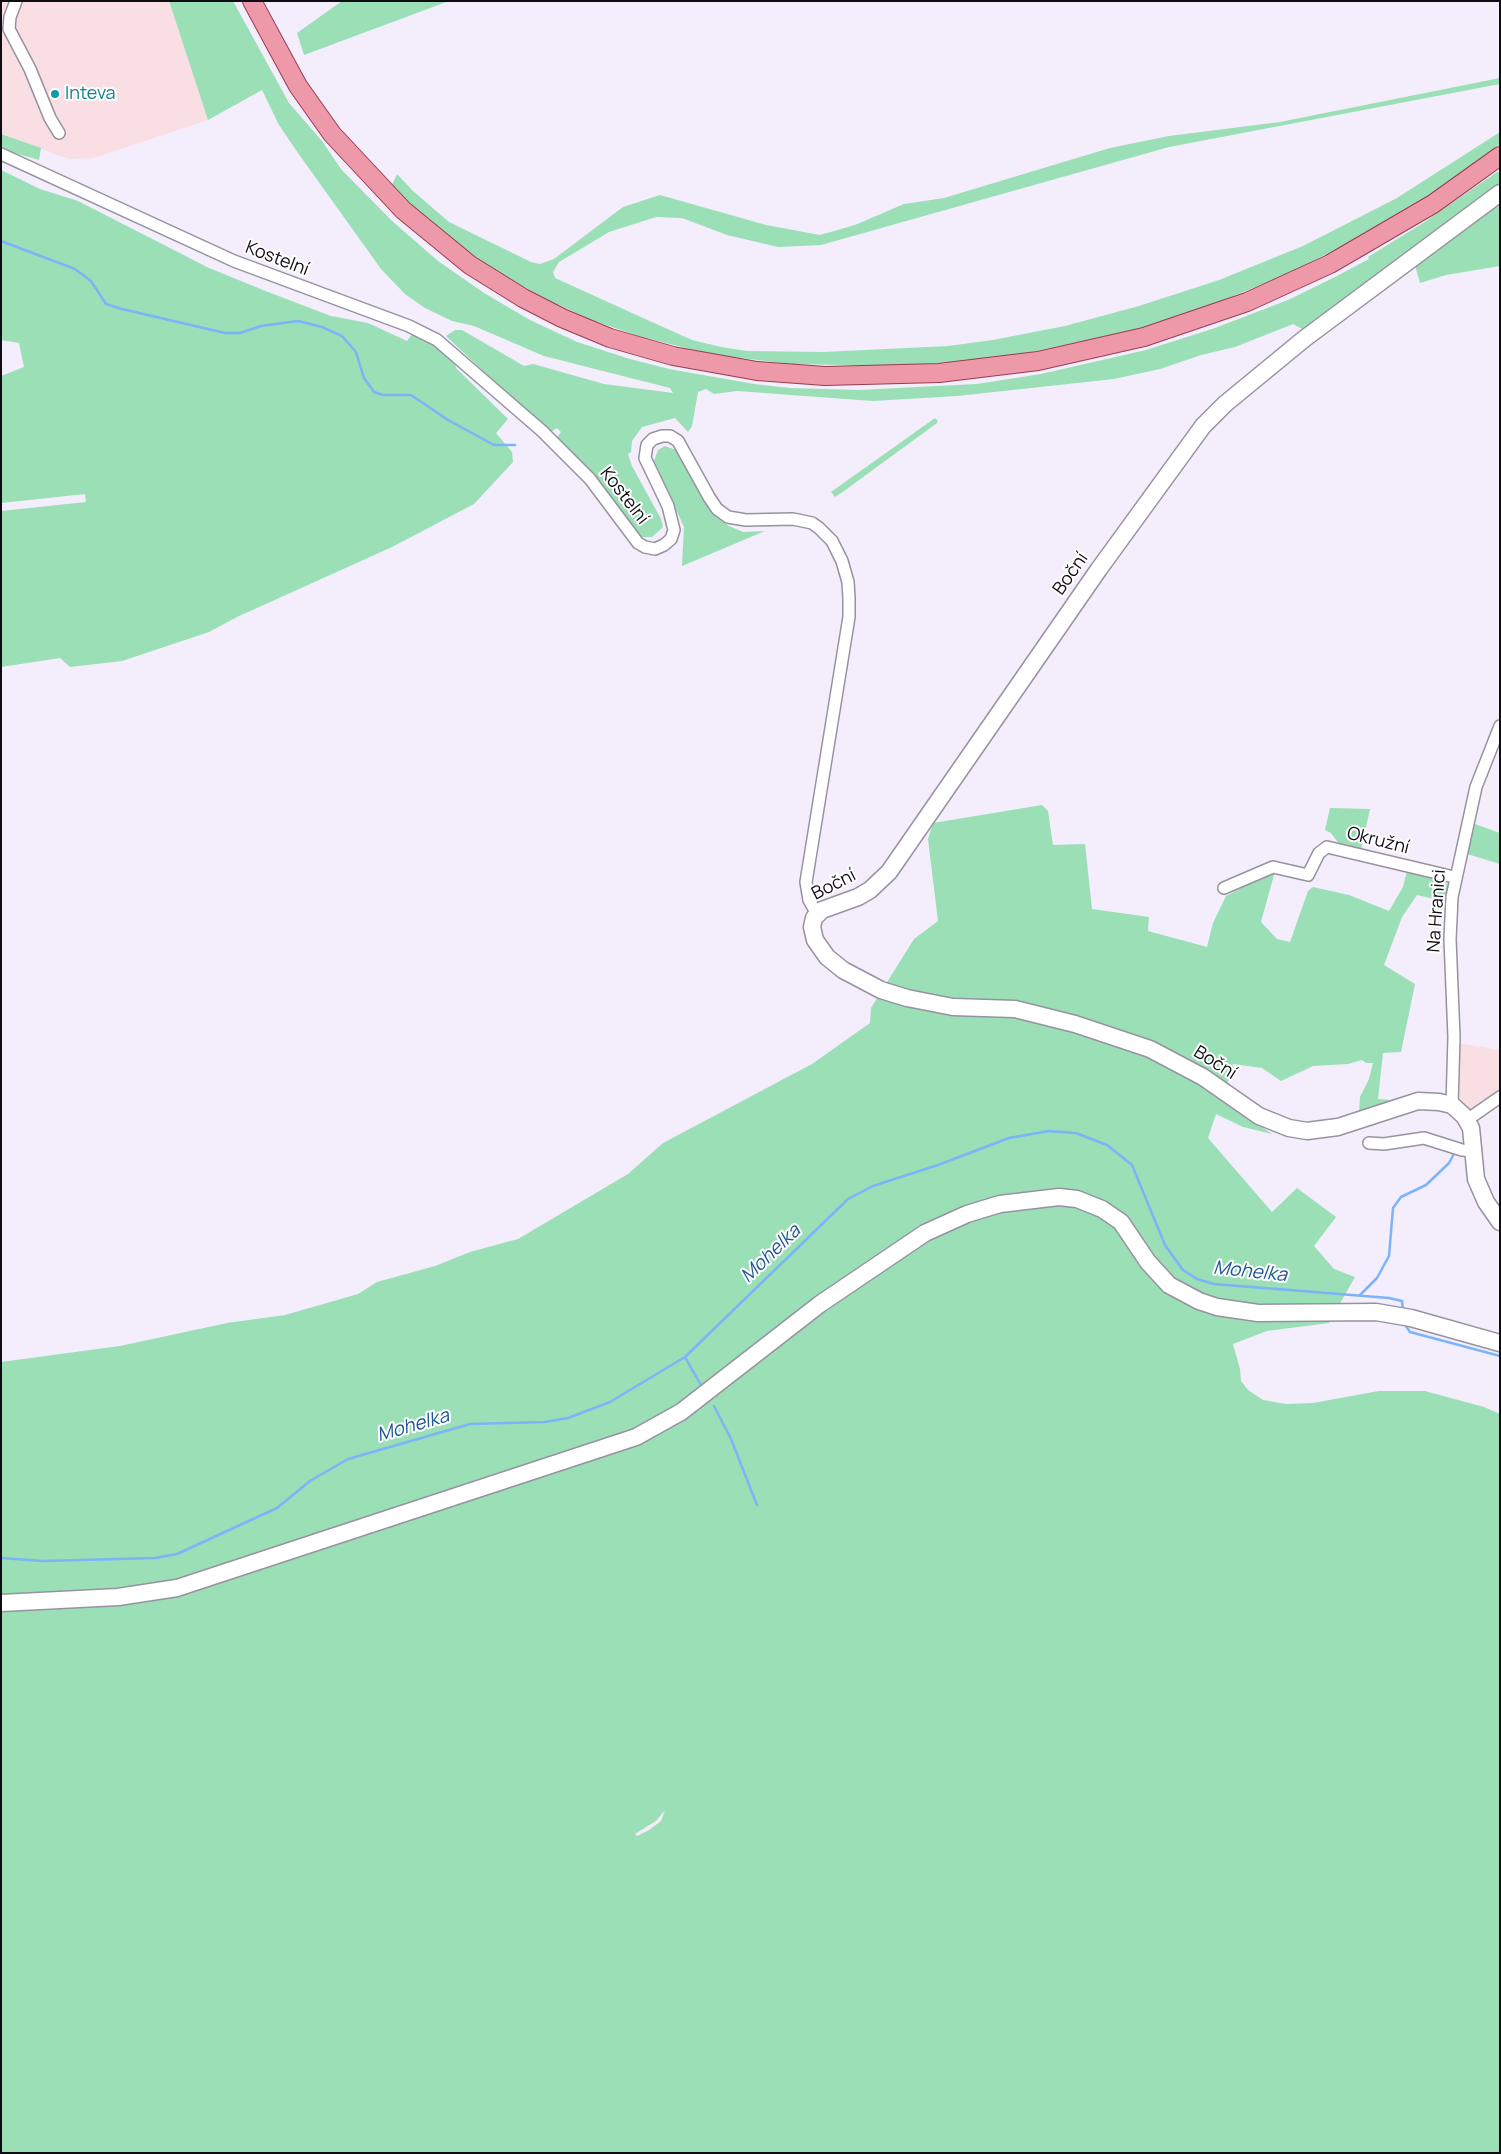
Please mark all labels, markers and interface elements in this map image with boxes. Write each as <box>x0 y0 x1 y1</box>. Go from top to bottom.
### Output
place label: Inteva <box>65 83 116 105</box>
marker: Inteva <box>49 88 61 100</box>
street label: Kostelní <box>242 237 312 281</box>
street label: Kostelní <box>595 463 653 529</box>
street label: Boční <box>1049 549 1093 599</box>
street label: Okružní <box>1345 823 1411 859</box>
street label: Boční <box>808 865 860 905</box>
street label: Na Hranici <box>1423 869 1451 953</box>
street label: Boční <box>1190 1042 1240 1084</box>
water label: Mohelka <box>736 1220 806 1288</box>
water label: Mohelka <box>1212 1257 1288 1287</box>
water label: Mohelka <box>374 1405 452 1447</box>

